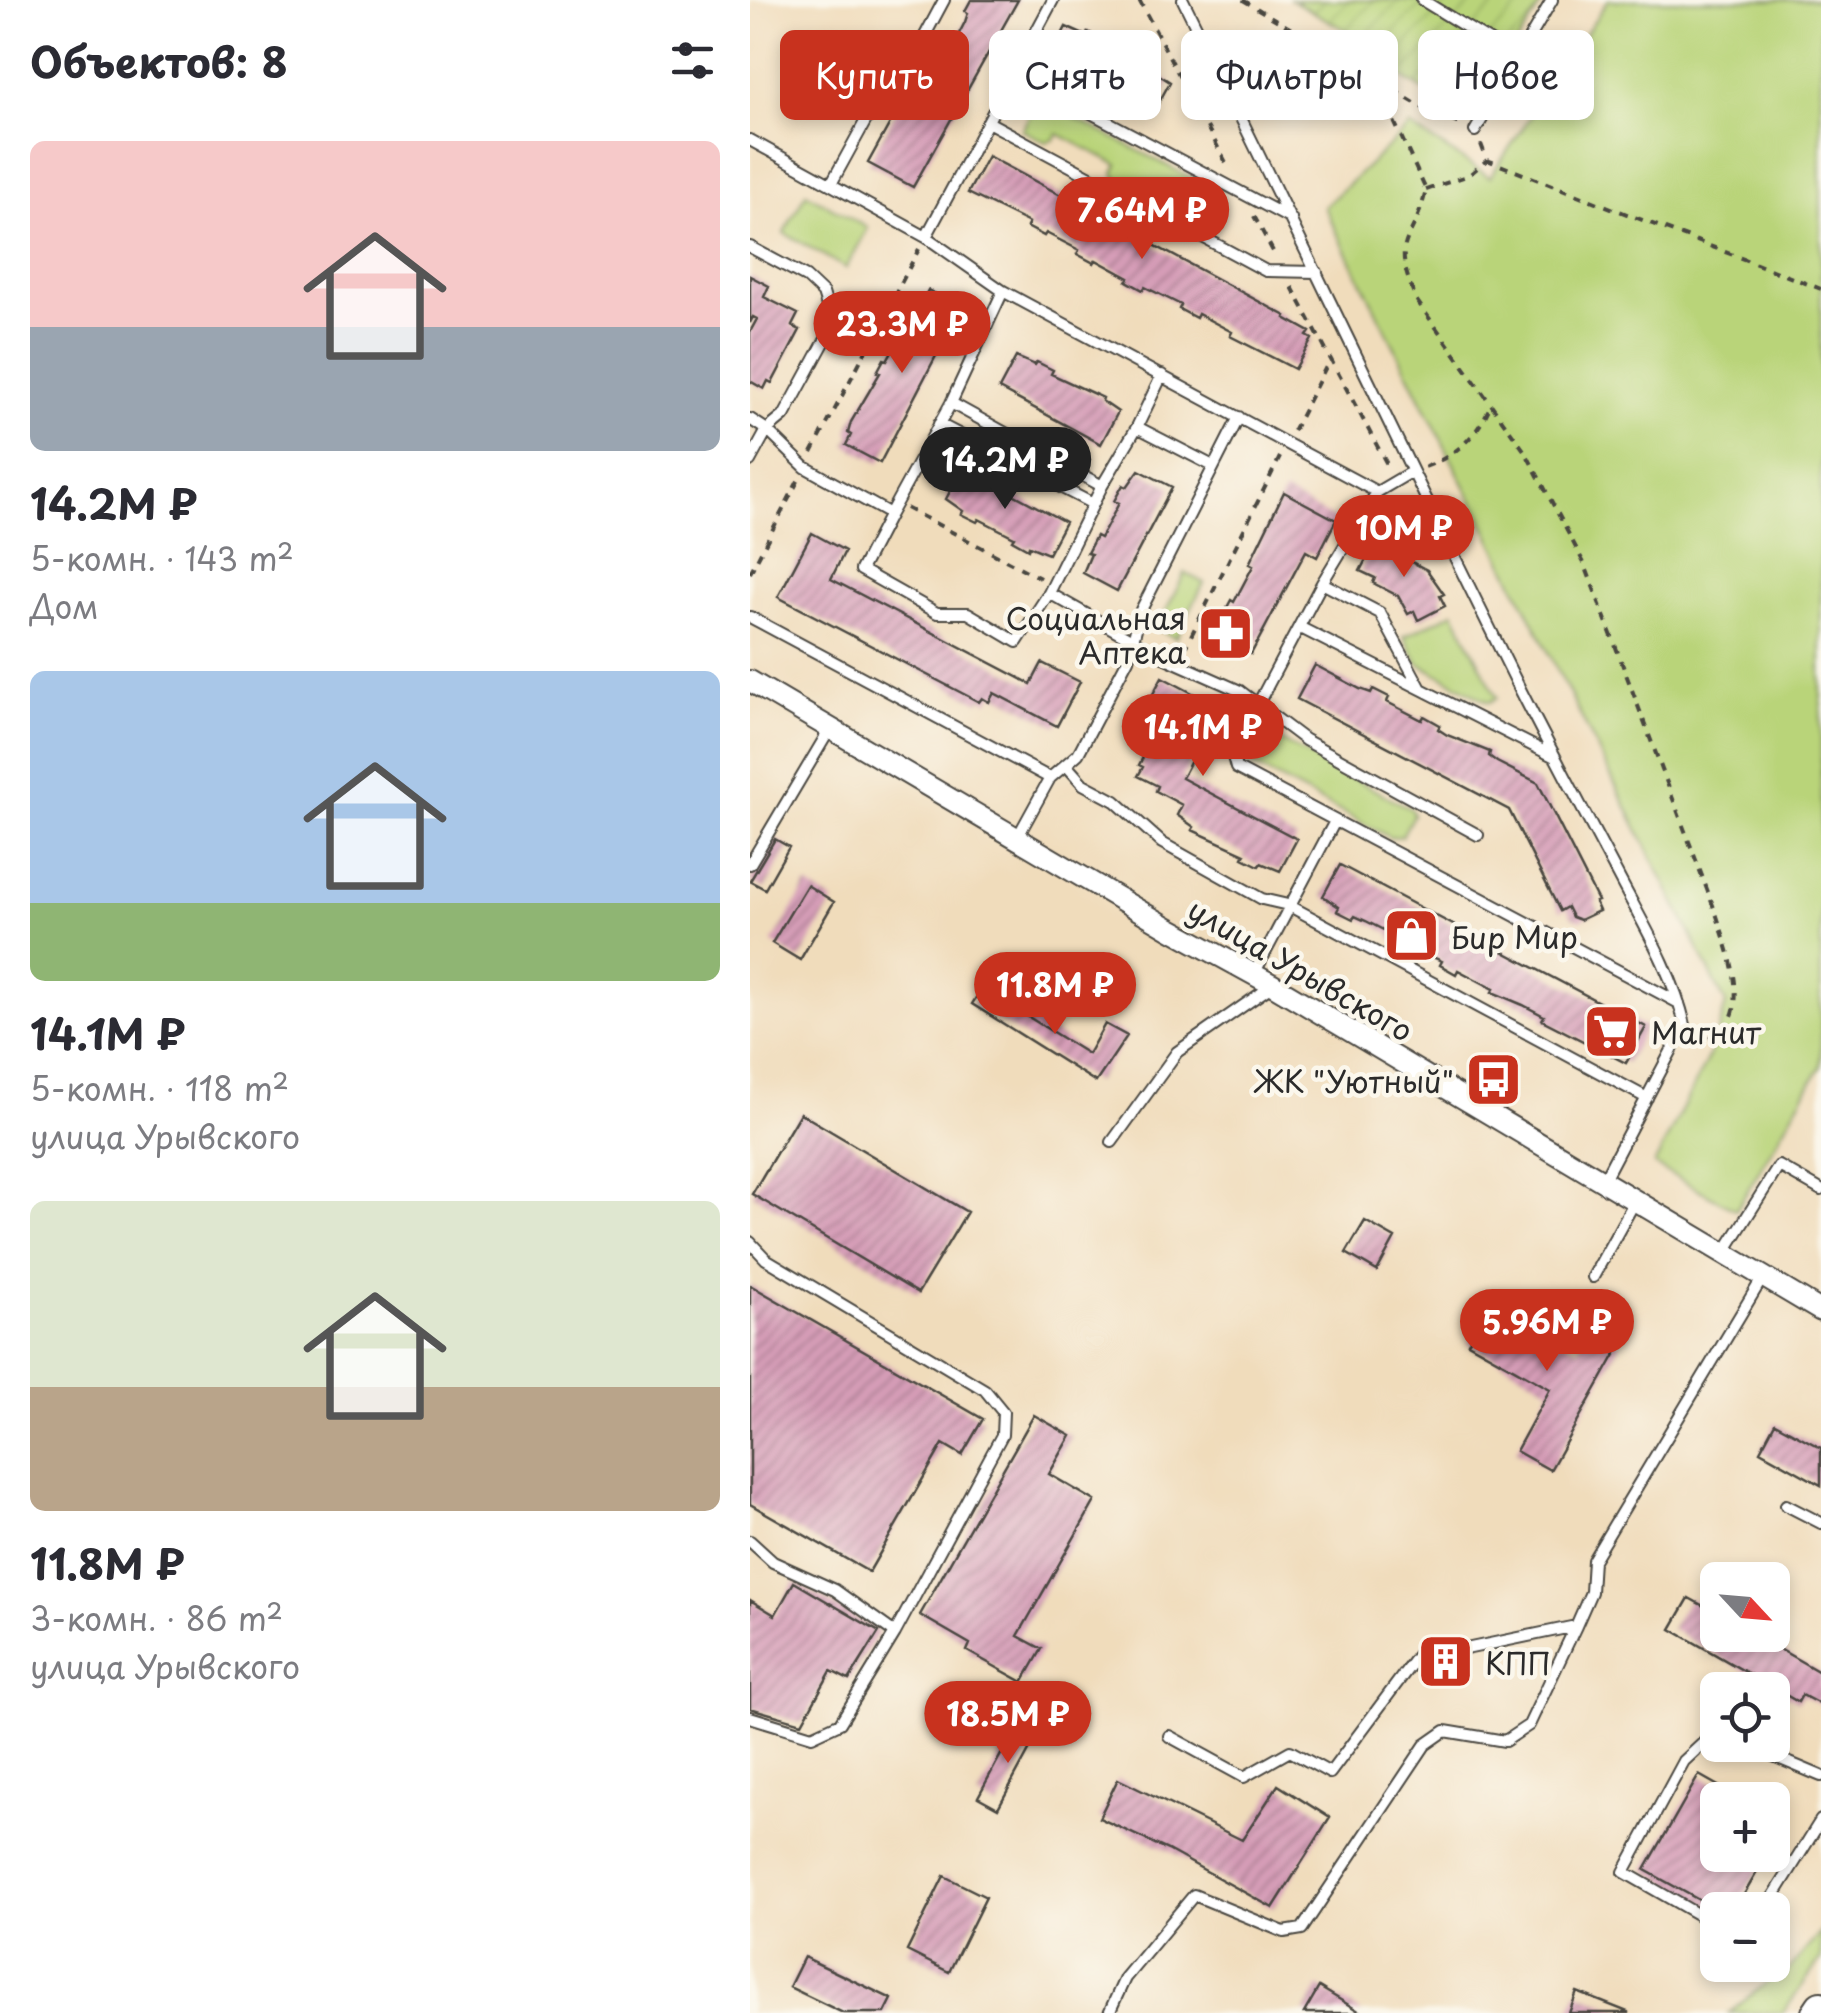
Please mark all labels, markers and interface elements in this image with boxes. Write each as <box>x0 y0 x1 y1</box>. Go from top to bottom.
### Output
text: Объектов: 8 <box>30 29 288 92</box>
chip: Купить <box>780 30 969 120</box>
chip: Снять <box>989 30 1161 120</box>
chip: Фильтры <box>1181 30 1398 120</box>
chip: Новое <box>1418 30 1594 120</box>
icon: filters <box>665 33 720 88</box>
pin: 7.64M ₽ <box>1050 177 1234 262</box>
text: 7.64M ₽ <box>1077 185 1207 233</box>
icon: home <box>285 206 465 386</box>
pin: 23.3M ₽ <box>810 291 994 376</box>
text: 23.3M ₽ <box>836 299 969 347</box>
pin: 14.2M ₽ <box>913 427 1097 512</box>
text: 14.2M ₽ <box>941 435 1069 483</box>
text: 14.2M ₽ <box>30 471 197 534</box>
pin: 10M ₽ <box>1334 495 1474 580</box>
text: 10M ₽ <box>1355 503 1453 551</box>
text: 5-комн. · 143 m² <box>30 534 294 582</box>
text: Дом <box>30 582 99 630</box>
place label: Социальная Аптека <box>1006 595 1186 674</box>
pharmacy icon: Социальная Аптека <box>1195 604 1255 664</box>
pin: 14.1M ₽ <box>1111 694 1295 779</box>
text: 14.1M ₽ <box>1144 702 1262 750</box>
icon: home <box>285 736 465 916</box>
street label: улица Урывского <box>1180 886 1422 1052</box>
shop icon: Бир Мир <box>1382 906 1442 966</box>
place label: Бир Мир <box>1451 914 1578 959</box>
pin: 11.8M ₽ <box>963 952 1147 1037</box>
text: 11.8M ₽ <box>996 960 1114 1008</box>
text: 14.1M ₽ <box>30 1001 185 1064</box>
supermarket icon: Магнит <box>1582 1001 1642 1061</box>
place label: Магнит <box>1651 1009 1762 1054</box>
bus stop icon: ЖК "Уютный" <box>1463 1050 1523 1110</box>
place label: ЖК "Уютный" <box>1253 1058 1454 1103</box>
text: 5-комн. · 118 m² <box>30 1064 289 1112</box>
text: улица Урывского <box>30 1112 300 1160</box>
icon: home <box>285 1266 465 1446</box>
pin: 5.96M ₽ <box>1455 1289 1639 1374</box>
text: 5.96M ₽ <box>1482 1297 1612 1345</box>
text: 11.8M ₽ <box>30 1531 185 1594</box>
north arrow <box>1700 1562 1790 1652</box>
map controls <box>1700 1562 1790 1982</box>
text: 3-комн. · 86 m² <box>30 1594 283 1642</box>
building icon: КПП <box>1416 1632 1476 1692</box>
place label: КПП <box>1485 1640 1551 1685</box>
text: улица Урывского <box>30 1642 300 1690</box>
button: locate <box>1700 1672 1790 1762</box>
pin: 18.5M ₽ <box>916 1681 1100 1766</box>
text: 18.5M ₽ <box>946 1689 1070 1737</box>
button: + <box>1700 1782 1790 1872</box>
button: − <box>1700 1892 1790 1982</box>

